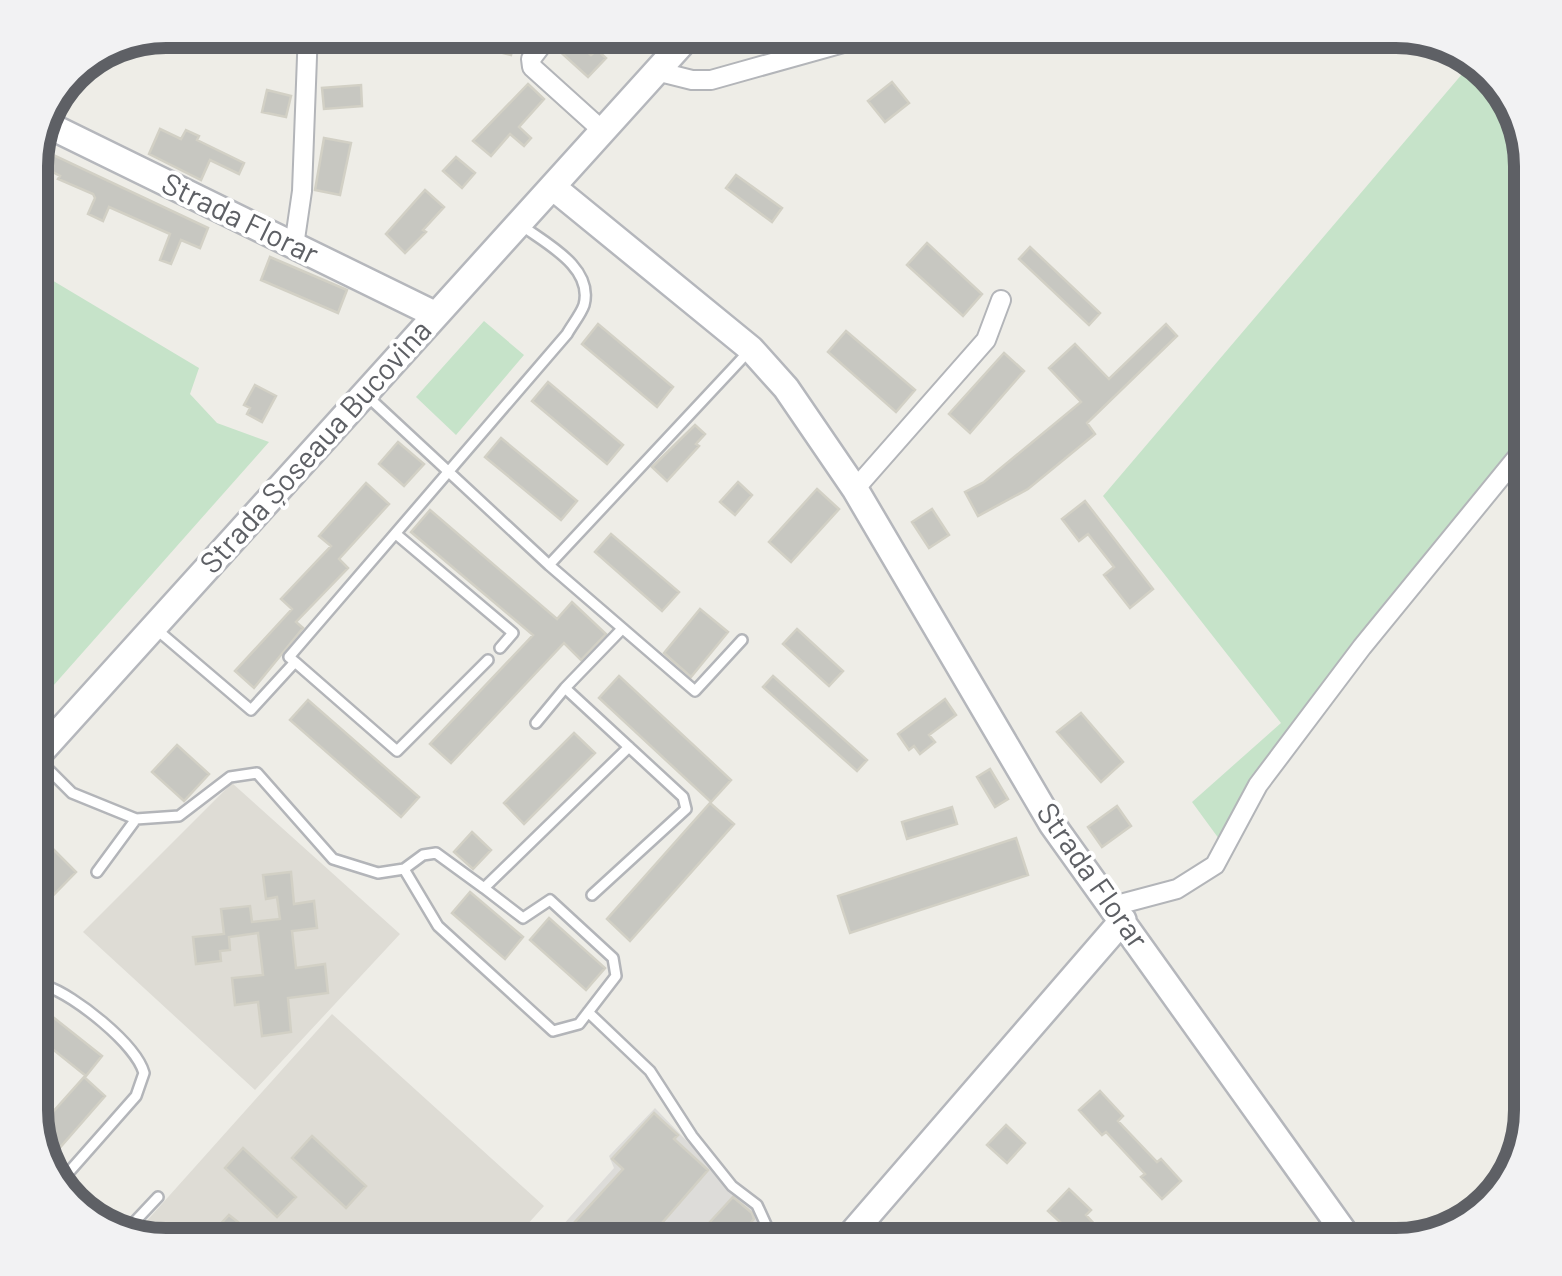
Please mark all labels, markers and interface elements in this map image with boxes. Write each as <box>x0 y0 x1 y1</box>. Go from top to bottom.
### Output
street label: Strada Florar <box>157 164 325 271</box>
street label: Strada Șoseaua Bucovina <box>191 312 438 580</box>
street label: Strada Florar <box>1030 795 1157 955</box>

